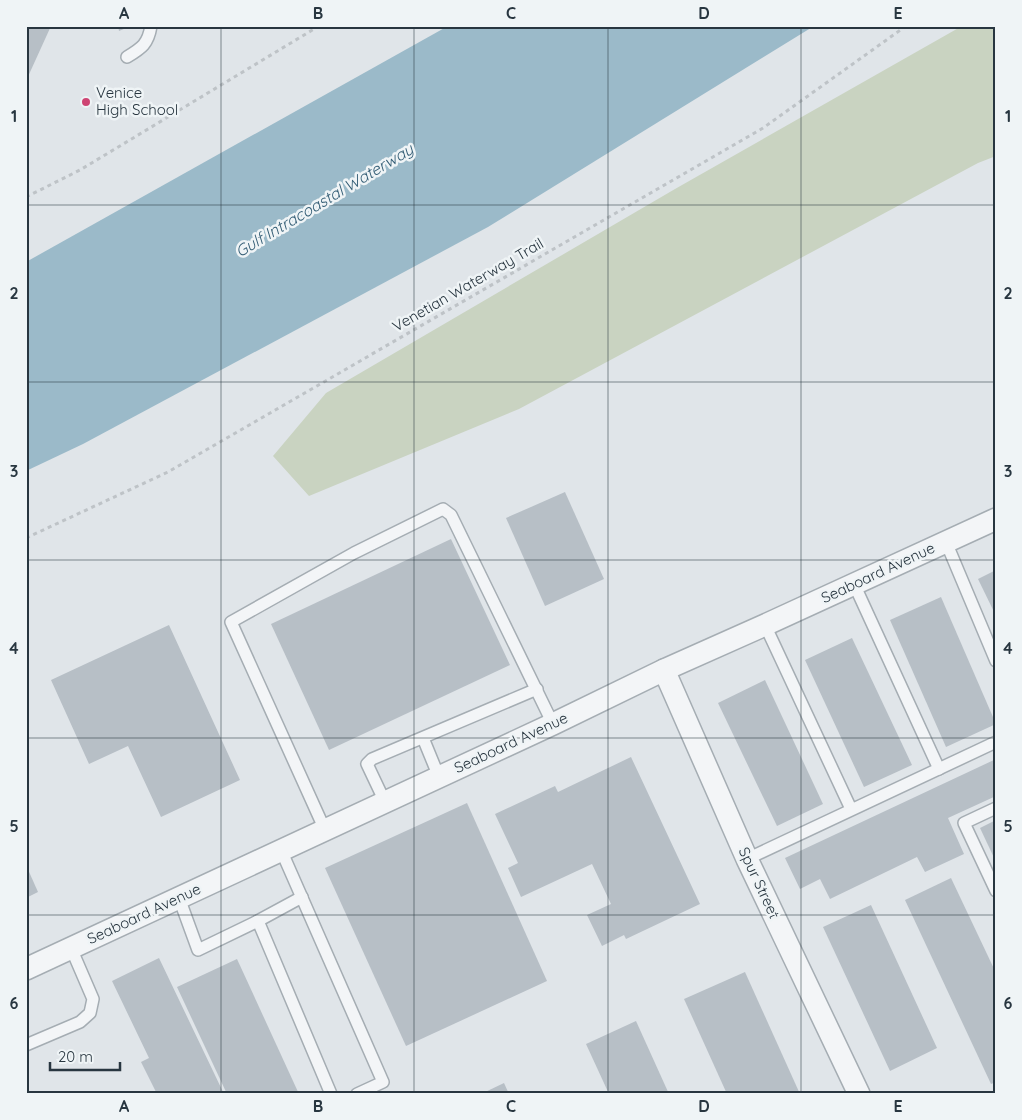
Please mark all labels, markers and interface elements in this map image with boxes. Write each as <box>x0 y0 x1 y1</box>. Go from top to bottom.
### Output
text: A <box>119 3 130 23</box>
text: B <box>313 3 323 23</box>
text: C <box>506 3 516 23</box>
text: D <box>698 3 710 23</box>
text: E <box>893 3 903 23</box>
place label: Venice High School <box>96 83 178 119</box>
marker: Venice High School <box>80 96 92 108</box>
text: 1 <box>11 106 17 126</box>
text: 1 <box>1005 106 1011 126</box>
water label: Gulf Intracoastal Waterway <box>231 138 417 261</box>
street label: Venetian Waterway Trail <box>389 233 547 336</box>
text: 2 <box>9 283 19 303</box>
text: 2 <box>1003 283 1013 303</box>
text: 3 <box>10 461 18 481</box>
text: 3 <box>1004 461 1012 481</box>
street label: Seaboard Avenue <box>818 538 938 607</box>
text: 4 <box>9 638 19 658</box>
text: 4 <box>1003 638 1013 658</box>
street label: Seaboard Avenue <box>451 708 571 777</box>
text: 5 <box>9 816 19 836</box>
text: 5 <box>1003 816 1013 836</box>
street label: Spur Street <box>735 844 784 922</box>
street label: Seaboard Avenue <box>84 879 204 948</box>
text: 6 <box>10 993 19 1013</box>
text: 6 <box>1004 993 1013 1013</box>
scale bar <box>50 1040 120 1072</box>
text: 20 m <box>58 1047 93 1066</box>
text: A <box>119 1096 130 1116</box>
text: B <box>313 1096 323 1116</box>
text: C <box>506 1096 516 1116</box>
text: D <box>698 1096 710 1116</box>
text: E <box>893 1096 903 1116</box>

